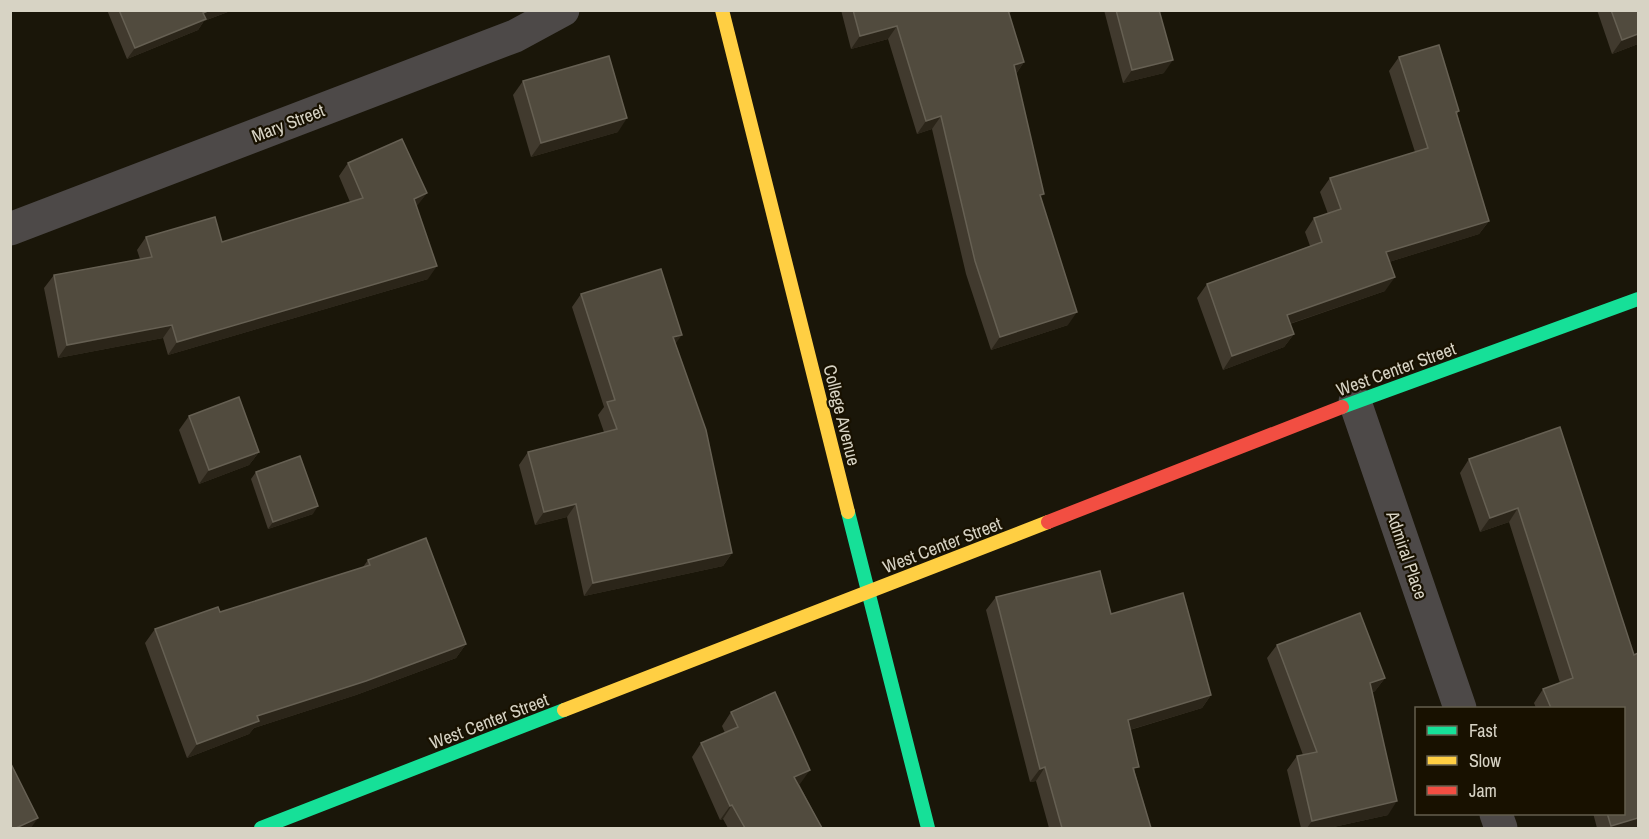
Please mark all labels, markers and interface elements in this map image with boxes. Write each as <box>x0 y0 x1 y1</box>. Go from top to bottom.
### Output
street label: Mary Street <box>248 98 328 148</box>
street label: West Center Street <box>1333 336 1459 402</box>
street label: College Avenue <box>817 362 867 468</box>
street label: Admiral Place <box>1380 507 1434 603</box>
street label: West Center Street <box>879 511 1005 579</box>
street label: West Center Street <box>426 687 552 755</box>
legend <box>1415 707 1625 815</box>
text: Fast <box>1469 718 1497 743</box>
text: Slow <box>1469 748 1501 773</box>
text: Jam <box>1469 778 1497 803</box>

